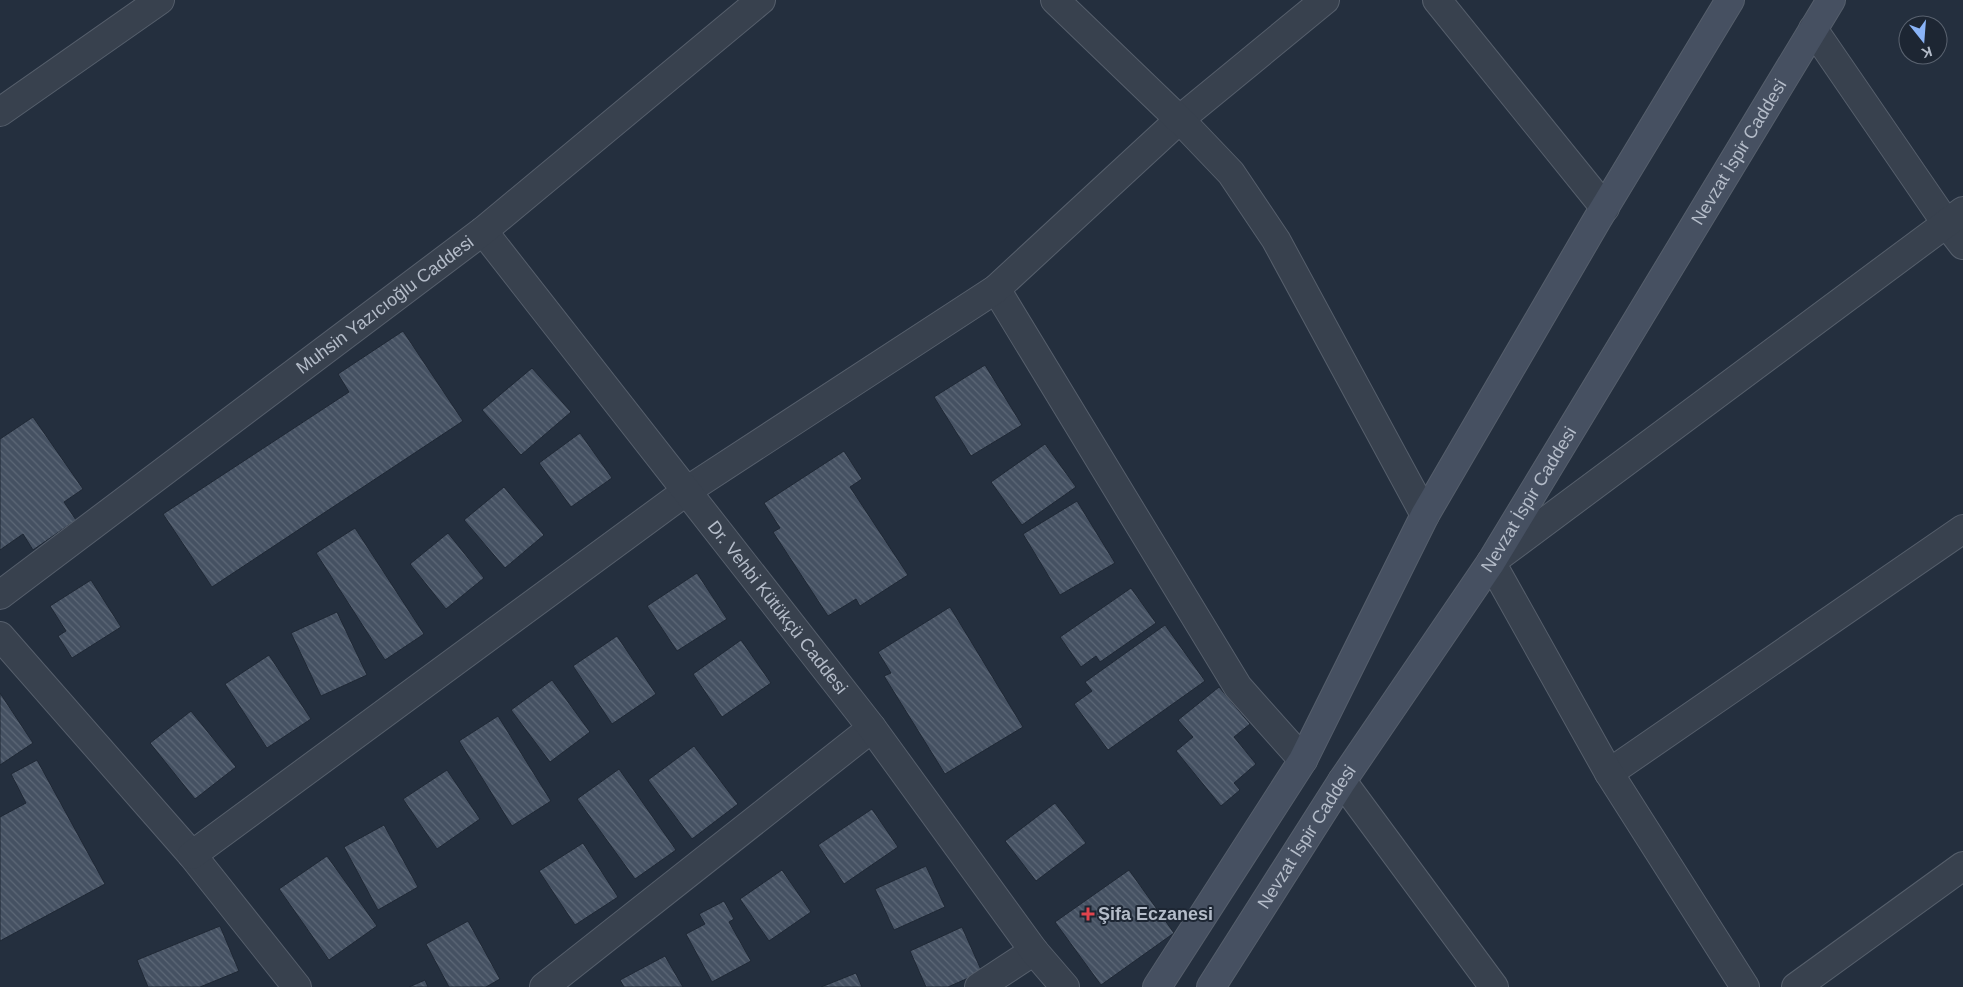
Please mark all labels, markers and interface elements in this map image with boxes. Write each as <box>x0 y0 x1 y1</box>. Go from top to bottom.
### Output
north arrow <box>1898 15 1948 65</box>
text: K <box>1920 43 1934 62</box>
street label: Nevzat İspir Caddesi <box>1687 76 1791 228</box>
street label: Muhsin Yazıcıoğlu Caddesi <box>292 232 477 378</box>
street label: Nevzat İspir Caddesi <box>1477 423 1580 576</box>
street label: Dr. Vehbi Kütükçü Caddesi <box>704 517 852 698</box>
street label: Nevzat İspir Caddesi <box>1253 761 1360 912</box>
place label: Şifa Eczanesi <box>1098 904 1213 924</box>
marker: Şifa Eczanesi <box>1082 908 1094 920</box>

